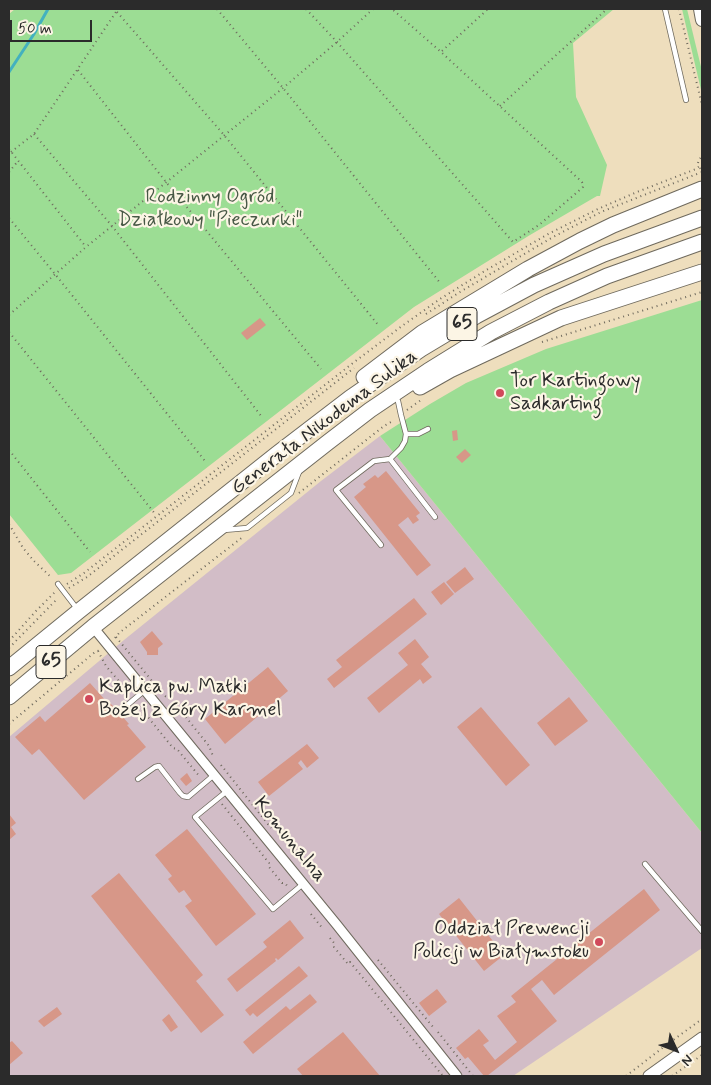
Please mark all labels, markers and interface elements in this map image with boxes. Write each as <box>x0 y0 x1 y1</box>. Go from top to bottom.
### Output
scale bar <box>12 10 95 42</box>
text: 50 m <box>18 19 52 39</box>
park label: Rodzinny Ogród Działkowy "Pieczurki" <box>118 186 302 233</box>
road number: 65 <box>447 308 477 340</box>
street label: Generała Nikodema Sulika <box>227 345 423 501</box>
place label: Tor Kartingowy Sadkarting <box>510 370 640 417</box>
marker: Tor Kartingowy Sadkarting <box>494 387 506 399</box>
road number: 65 <box>36 646 66 679</box>
place label: Kaplica pw. Matki Bożej z Góry Karmel <box>99 676 281 723</box>
marker: Kaplica pw. Matki Bożej z Góry Karmel <box>83 693 95 705</box>
street label: Komunalna <box>247 793 331 887</box>
place label: Oddział Prewencji Policji w Białymstoku <box>413 918 589 965</box>
marker: Oddział Prewencji Policji w Białymstoku <box>593 936 605 948</box>
north arrow <box>651 1025 701 1075</box>
text: N <box>677 1051 697 1070</box>

